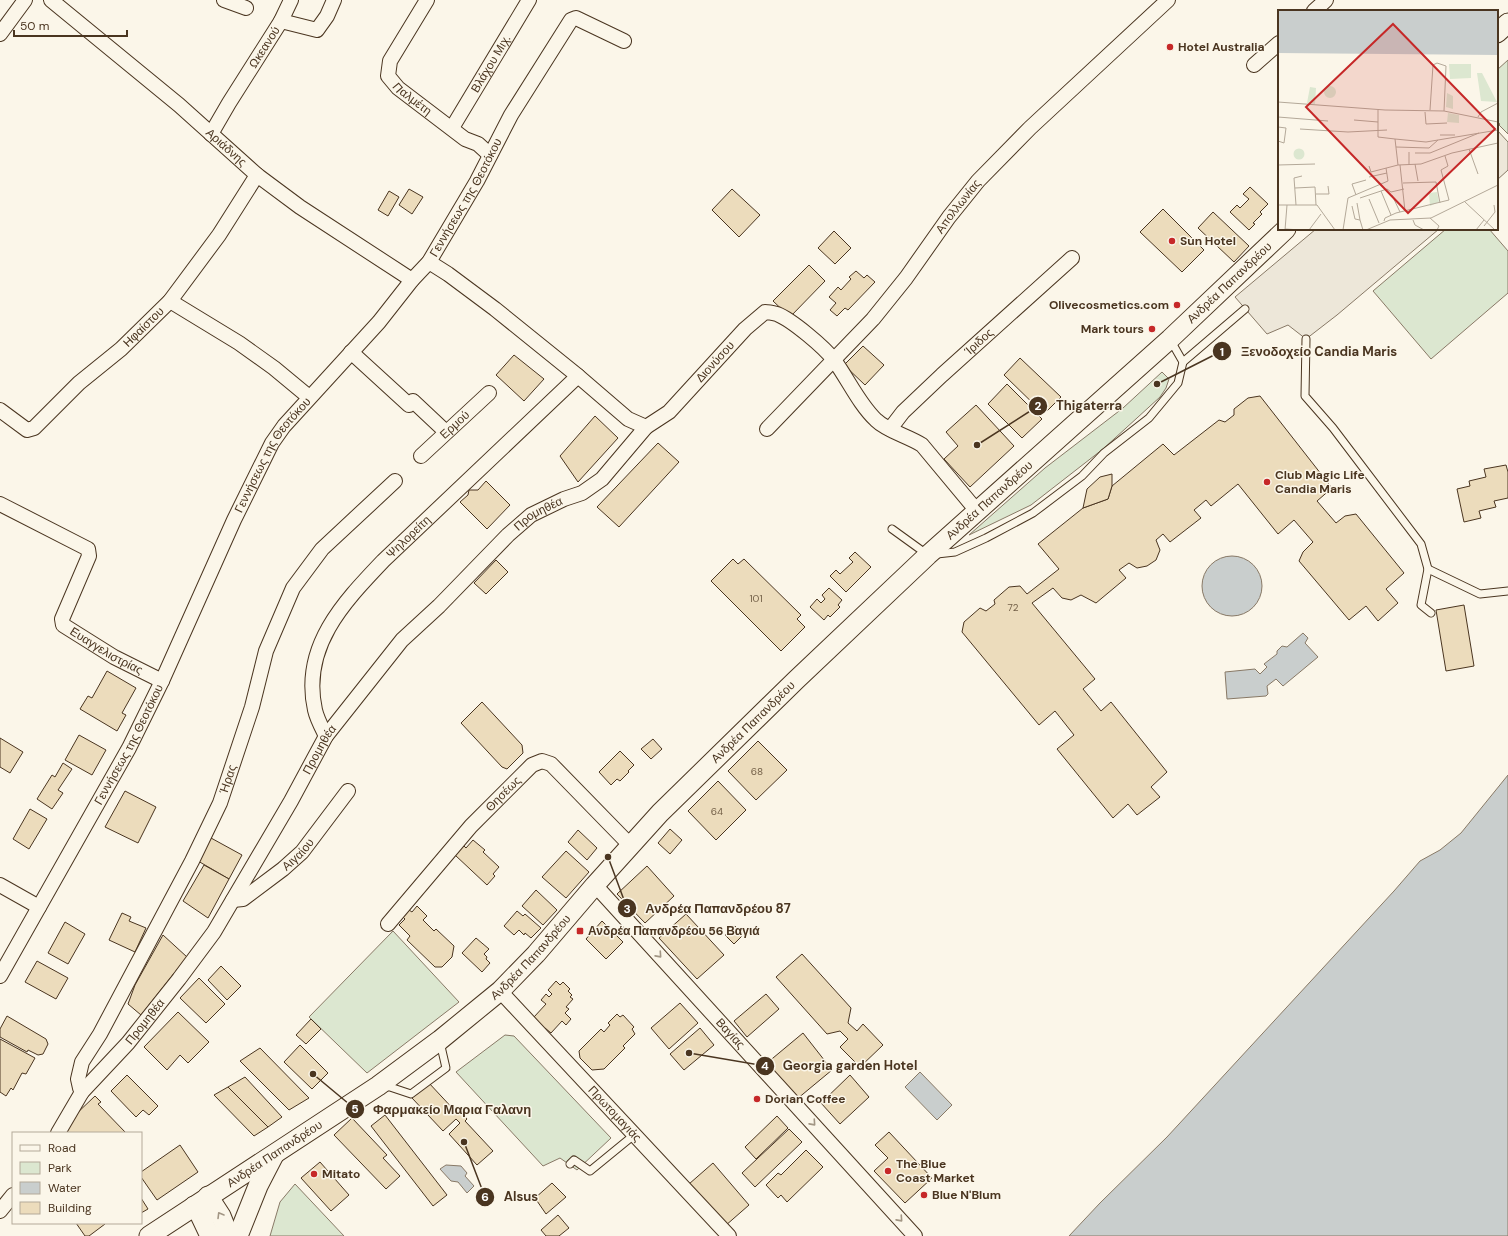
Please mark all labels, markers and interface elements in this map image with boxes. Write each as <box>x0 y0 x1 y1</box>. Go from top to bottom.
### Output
inset map <box>1278 10 1498 230</box>
scale bar <box>14 12 127 38</box>
text: 50 m <box>20 18 49 34</box>
street label: Ωκεανού <box>245 23 284 71</box>
street label: Βλάχου Μιχ. <box>467 32 514 96</box>
place label: Hotel Australia <box>1178 39 1265 55</box>
marker: Hotel Australia <box>1165 42 1175 52</box>
street label: Παλμέτη <box>389 79 435 119</box>
street label: Αριάδνης <box>202 125 250 170</box>
street label: Γεννήσεως της Θεοτόκου <box>426 135 506 260</box>
street label: Απολλωνίας <box>932 176 984 237</box>
place label: Sun Hotel <box>1180 233 1236 249</box>
marker: Sun Hotel <box>1167 236 1177 246</box>
street label: Ανδρέα Παπανδρέου <box>1183 239 1275 327</box>
place label: Olivecosmetics.com <box>1049 297 1169 313</box>
marker: Olivecosmetics.com <box>1172 300 1182 310</box>
street label: Ηφαίστου <box>120 303 167 351</box>
place label: Mark tours <box>1081 321 1144 337</box>
street label: Ίριδος <box>961 324 997 359</box>
marker: Mark tours <box>1147 324 1157 334</box>
street label: Διονύσου <box>692 338 738 386</box>
callout: Ξενοδοχείο Candia Maris <box>1212 339 1405 364</box>
text: Ξενοδοχείο Candia Maris <box>1241 343 1397 360</box>
text: 1 <box>1220 344 1224 360</box>
callout: Thigaterra <box>1028 393 1130 418</box>
street label: Γεννήσεως της Θεοτόκου <box>231 394 314 515</box>
text: Thigaterra <box>1056 397 1122 414</box>
text: 2 <box>1035 398 1042 414</box>
street label: Ερμού <box>436 407 473 443</box>
street label: Ανδρέα Παπανδρέου <box>942 457 1036 543</box>
place label: Club Magic Life Candia Maris <box>1275 467 1365 497</box>
marker: Club Magic Life Candia Maris <box>1262 477 1272 487</box>
street label: Προμηθέα <box>510 493 565 534</box>
street label: Ψηλορείτη <box>383 512 434 562</box>
house number: 101 <box>749 592 763 605</box>
house number: 72 <box>1008 601 1019 614</box>
street label: Ευαγγελιστρίας <box>67 623 146 678</box>
street label: Ανδρέα Παπανδρέου <box>708 677 798 767</box>
street label: Γεννήσεως της Θεοτόκου <box>91 682 167 808</box>
street label: Προμηθέα <box>299 721 340 777</box>
street label: Ήρας <box>215 762 240 797</box>
house number: 68 <box>751 765 763 778</box>
street label: Θησέως <box>482 772 525 815</box>
house number: 64 <box>711 805 723 818</box>
street label: Αιγαίου <box>279 835 318 874</box>
callout: Ανδρέα Παπανδρέου 87 <box>617 896 798 921</box>
text: Ανδρέα Παπανδρέου 87 <box>645 900 791 917</box>
text: 3 <box>623 901 631 917</box>
street label: Ανδρέα Παπανδρέου <box>487 911 574 1004</box>
place label: Ανδρέα Παπανδρέου 56 Βαγιά <box>588 923 760 939</box>
marker: Ανδρέα Παπανδρέου 56 Βαγιά <box>575 926 585 936</box>
one-way arrow <box>654 950 662 958</box>
street label: Προμηθέα <box>122 995 168 1048</box>
street label: Βαγίας <box>712 1015 749 1053</box>
callout: Georgia garden Hotel <box>755 1053 925 1078</box>
text: Georgia garden Hotel <box>783 1057 917 1074</box>
text: 4 <box>761 1058 769 1074</box>
street label: Πρωτομαγιάς <box>585 1082 645 1145</box>
place label: Dorian Coffee <box>765 1091 846 1107</box>
marker: Dorian Coffee <box>752 1094 762 1104</box>
callout: Φαρμακείο Μαρια Γαλανη <box>345 1097 539 1122</box>
text: 5 <box>351 1101 359 1117</box>
text: Φαρμακείο Μαρια Γαλανη <box>373 1101 531 1118</box>
street label: Ανδρέα Παπανδρέου <box>224 1117 325 1191</box>
one-way arrow <box>808 1118 815 1126</box>
legend <box>12 1132 142 1224</box>
text: Road <box>48 1140 76 1156</box>
place label: The Blue Coast Market <box>896 1156 975 1186</box>
text: Park <box>48 1160 72 1176</box>
place label: Mitato <box>322 1166 360 1182</box>
marker: The Blue Coast Market <box>883 1166 893 1176</box>
marker: Mitato <box>309 1169 319 1179</box>
text: Water <box>48 1180 82 1196</box>
callout: Alsus <box>475 1184 546 1209</box>
place label: Blue N'Blum <box>932 1187 1001 1203</box>
text: Alsus <box>504 1188 538 1205</box>
text: 6 <box>481 1189 489 1205</box>
marker: Blue N'Blum <box>919 1190 929 1200</box>
text: Building <box>48 1200 92 1216</box>
one-way arrow <box>218 1212 225 1219</box>
one-way arrow <box>896 1214 903 1222</box>

